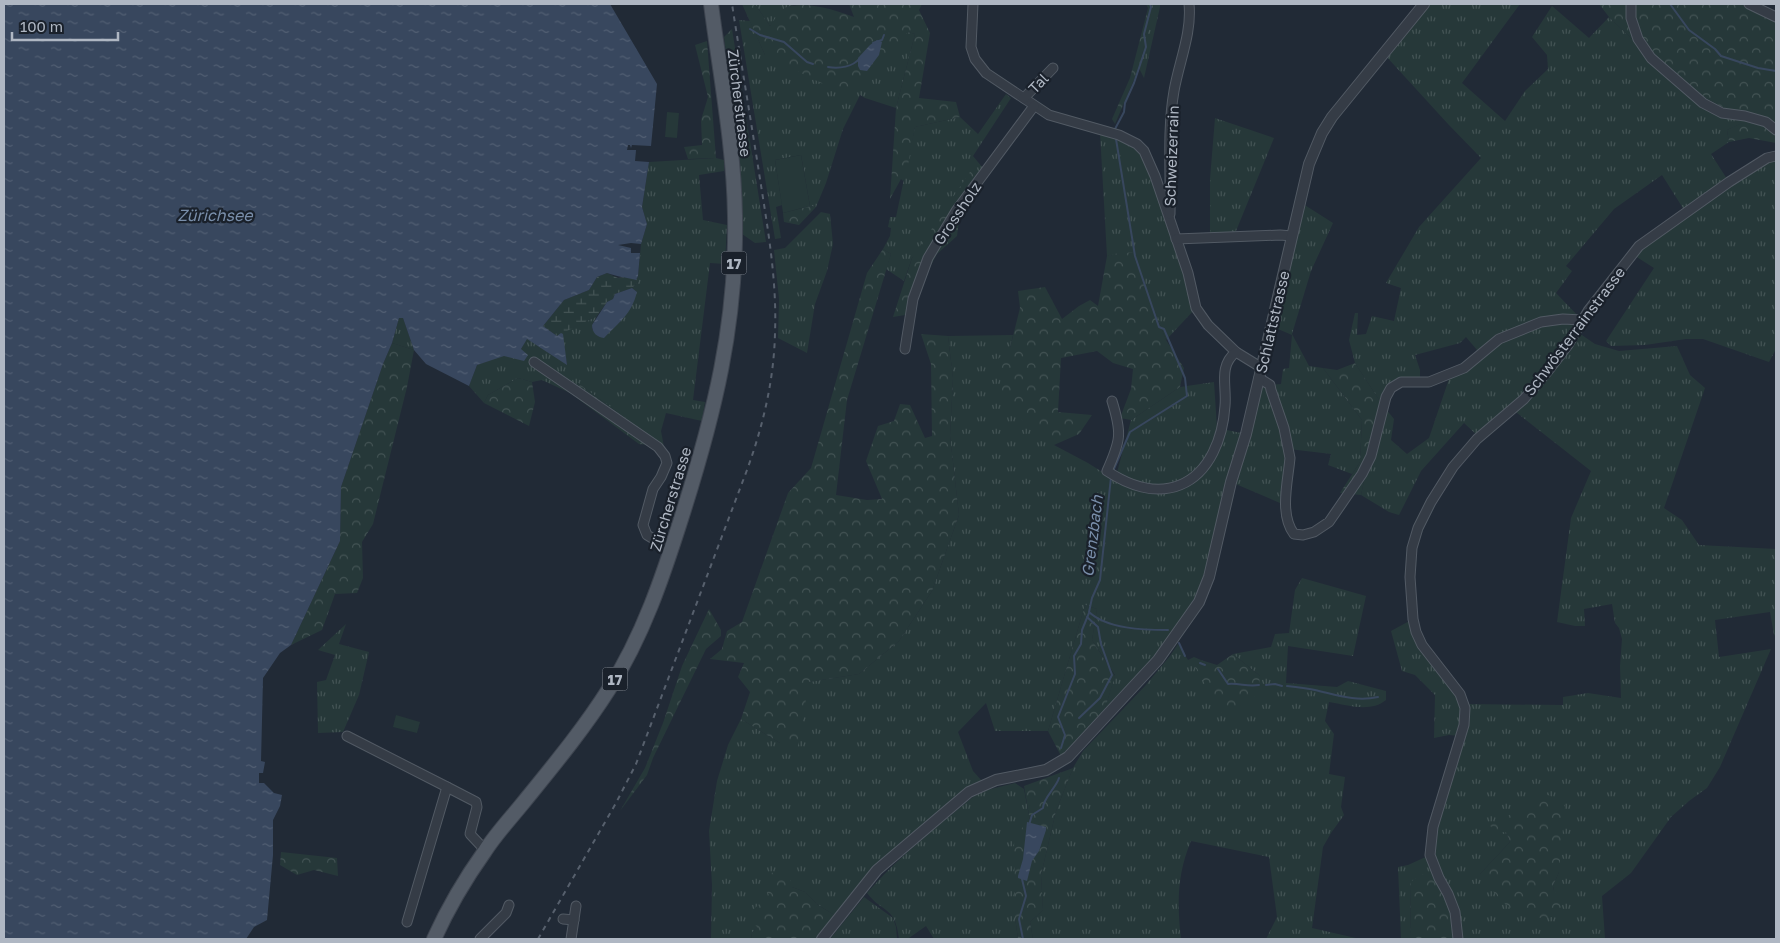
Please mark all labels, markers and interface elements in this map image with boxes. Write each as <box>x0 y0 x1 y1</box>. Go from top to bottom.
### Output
scale bar <box>12 10 119 42</box>
text: 100 m <box>20 17 63 35</box>
street label: Zürcherstrasse <box>724 48 756 158</box>
street label: Tal <box>1024 69 1052 97</box>
street label: Schweizerrain <box>1160 105 1182 207</box>
street label: Grossholz <box>929 178 985 248</box>
water label: Zürichsee <box>177 205 254 225</box>
road number: 17 <box>722 252 746 274</box>
street label: Schwösterrainstrasse <box>1520 263 1628 399</box>
street label: Schlattstrasse <box>1251 269 1293 375</box>
street label: Zürcherstrasse <box>646 444 695 553</box>
water label: Grenzbach <box>1077 493 1107 578</box>
road number: 17 <box>602 668 628 691</box>

